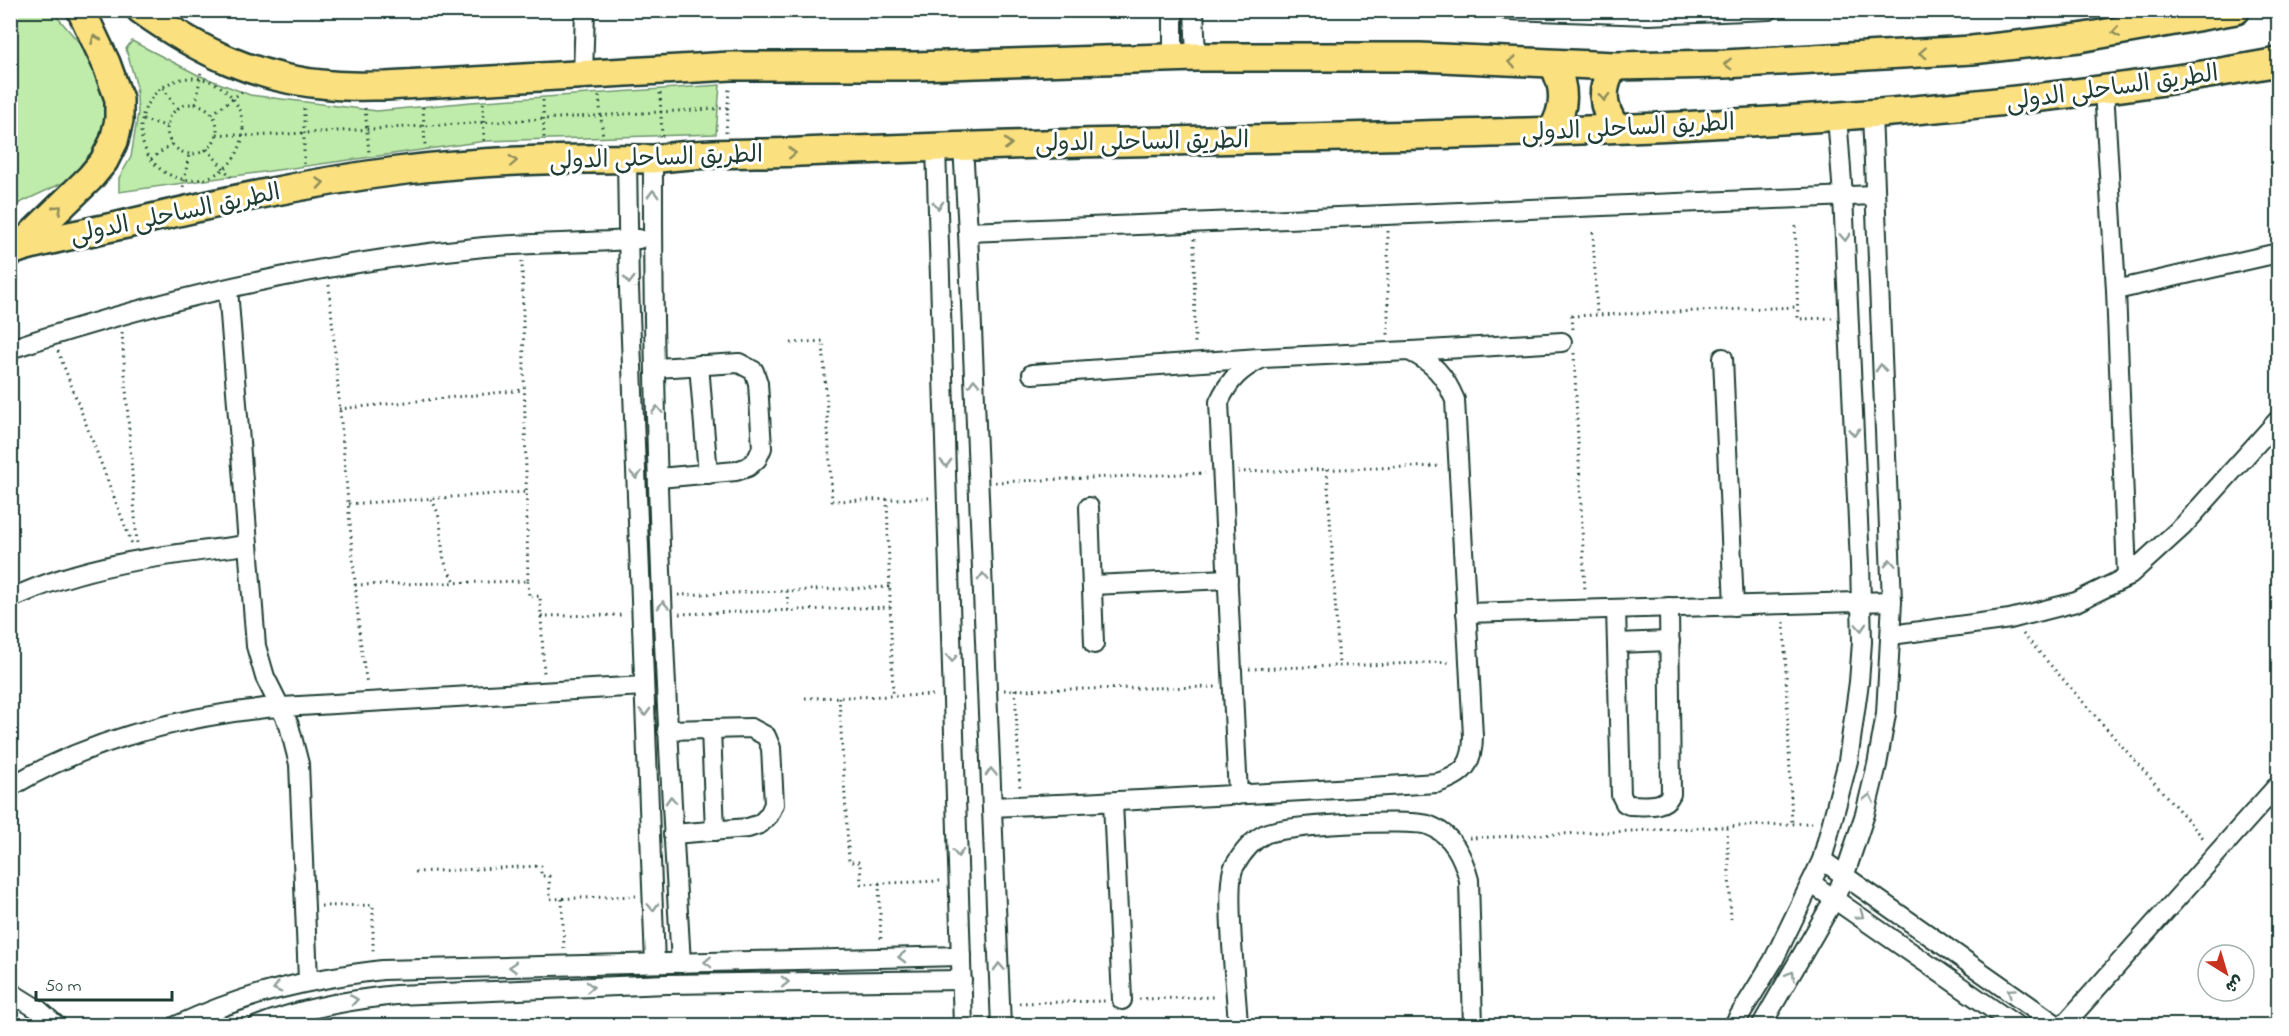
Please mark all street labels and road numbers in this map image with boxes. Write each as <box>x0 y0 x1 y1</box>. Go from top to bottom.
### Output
street label: الطريق الساحلى الدولى <box>2004 57 2221 122</box>
street label: الطريق الساحلى الدولى <box>1520 106 1736 153</box>
street label: الطريق الساحلى الدولى <box>1035 124 1249 163</box>
street label: الطريق الساحلى الدولى <box>549 138 764 181</box>
street label: الطريق الساحلى الدولى <box>67 176 284 255</box>

